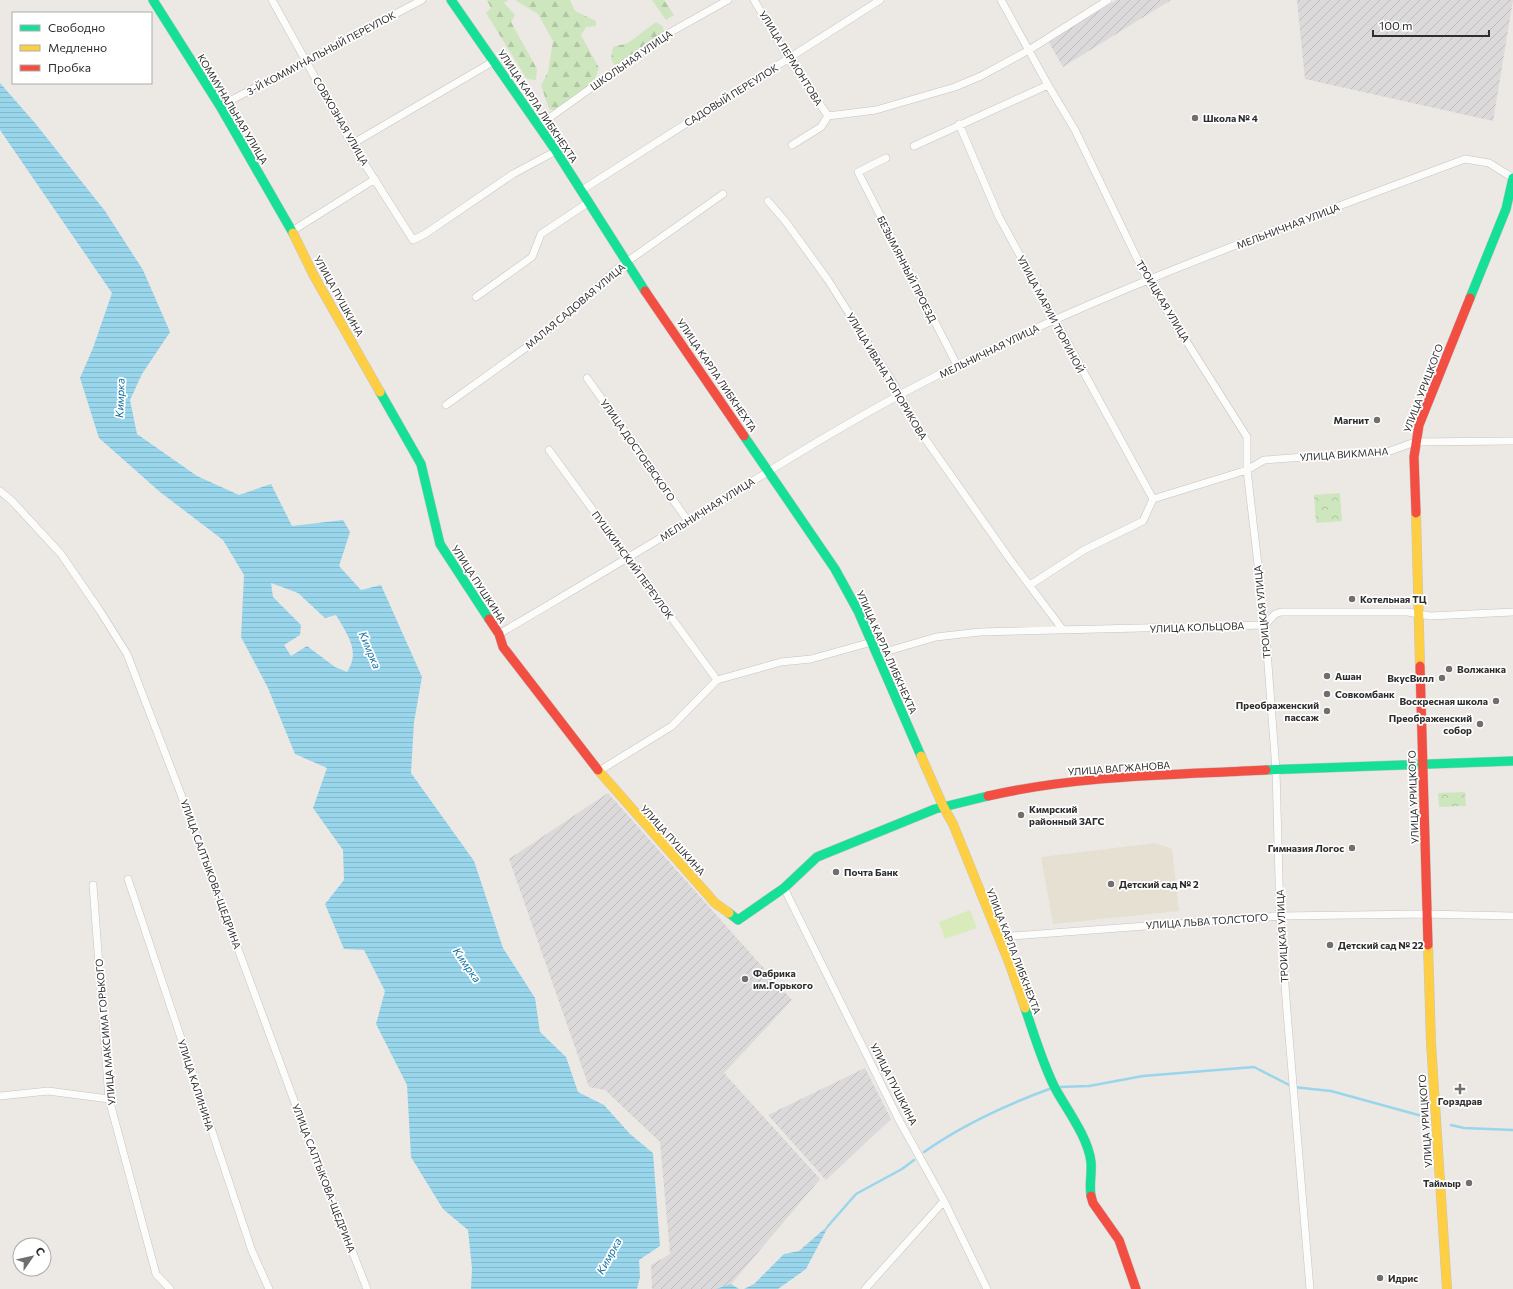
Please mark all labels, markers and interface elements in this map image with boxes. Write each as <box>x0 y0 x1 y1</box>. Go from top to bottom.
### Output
street label: 3-Й КОММУНАЛЬНЫЙ ПЕРЕУЛОК <box>244 8 398 97</box>
street label: УЛИЦА ЛЕРМОНТОВА <box>757 8 825 108</box>
legend <box>12 12 152 84</box>
scale bar <box>1373 12 1489 38</box>
text: 100 m <box>1379 18 1413 32</box>
text: Свободно <box>48 20 105 34</box>
street label: ШКОЛЬНАЯ УЛИЦА <box>588 27 674 93</box>
text: Медленно <box>48 40 107 54</box>
street label: УЛИЦА КАРЛА ЛИБКНЕХТА <box>496 47 580 165</box>
street label: КОММУНАЛЬНАЯ УЛИЦА <box>195 52 271 166</box>
text: Пробка <box>48 60 91 74</box>
street label: САДОВЫЙ ПЕРЕУЛОК <box>682 61 780 129</box>
street label: СОВХОЗНАЯ УЛИЦА <box>311 75 371 167</box>
place label: Школа № 4 <box>1203 112 1258 124</box>
marker: Школа № 4 <box>1190 113 1200 123</box>
street label: МЕЛЬНИЧНАЯ УЛИЦА <box>1235 201 1341 251</box>
street label: БЕЗЫМЯННЫЙ ПРОЕЗД <box>875 214 939 324</box>
street label: УЛИЦА ПУШКИНА <box>312 253 366 339</box>
street label: УЛИЦА МАРИИ ТЮРИНОЙ <box>1015 253 1087 375</box>
street label: ТРОИЦКАЯ УЛИЦА <box>1134 258 1192 344</box>
street label: МАЛАЯ САДОВАЯ УЛИЦА <box>523 261 627 351</box>
street label: УЛИЦА ИВАНА ТОПОРИКОВА <box>844 310 930 442</box>
street label: УЛИЦА КАРЛА ЛИБКНЕХТА <box>675 316 759 434</box>
street label: МЕЛЬНИЧНАЯ УЛИЦА <box>937 322 1041 380</box>
street label: УЛИЦА УРИЦКОГО <box>1401 342 1445 434</box>
water label: Кимрка <box>112 378 127 418</box>
street label: УЛИЦА ДОСТОЕВСКОГО <box>598 397 678 503</box>
place label: Магнит <box>1333 414 1369 426</box>
marker: Магнит <box>1372 415 1382 425</box>
street label: УЛИЦА ВИКМАНА <box>1299 445 1389 463</box>
street label: МЕЛЬНИЧНАЯ УЛИЦА <box>657 475 757 543</box>
street label: ПУШКИНСКИЙ ПЕРЕУЛОК <box>590 509 676 622</box>
street label: УЛИЦА ПУШКИНА <box>449 543 509 625</box>
street label: ТРОИЦКАЯ УЛИЦА <box>1251 565 1273 659</box>
street label: УЛИЦА КАРЛА ЛИБКНЕХТА <box>854 588 920 716</box>
place label: Котельная ТЦ <box>1360 593 1427 605</box>
marker: Котельная ТЦ <box>1347 594 1357 604</box>
street label: УЛИЦА КОЛЬЦОВА <box>1149 619 1245 635</box>
water label: Кимрка <box>357 629 384 671</box>
place label: Волжанка <box>1457 663 1506 675</box>
marker: Волжанка <box>1444 664 1454 674</box>
place label: Ашан <box>1335 670 1362 682</box>
marker: Ашан <box>1322 671 1332 681</box>
place label: ВкусВилл <box>1387 672 1434 684</box>
marker: ВкусВилл <box>1437 673 1447 683</box>
place label: Совкомбанк <box>1335 688 1395 700</box>
marker: Совкомбанк <box>1322 689 1332 699</box>
place label: Воскресная школа <box>1399 695 1488 707</box>
marker: Воскресная школа <box>1491 696 1501 706</box>
place label: Преображенский пассаж <box>1236 699 1320 723</box>
marker: Преображенский пассаж <box>1322 706 1332 716</box>
place label: Преображенский собор <box>1389 712 1472 736</box>
marker: Преображенский собор <box>1475 719 1485 729</box>
street label: УЛИЦА УРИЦКОГО <box>1405 750 1421 844</box>
street label: УЛИЦА ВАГЖАНОВА <box>1067 758 1171 778</box>
street label: УЛИЦА САЛТЫКОВА-ЩЕДРИНА <box>178 797 244 951</box>
street label: УЛИЦА ПУШКИНА <box>638 802 708 878</box>
place label: Кимрский районный ЗАГС <box>1029 803 1105 827</box>
marker: Кимрский районный ЗАГС <box>1016 810 1026 820</box>
place label: Гимназия Логос <box>1268 842 1344 854</box>
marker: Гимназия Логос <box>1347 843 1357 853</box>
place label: Почта Банк <box>844 866 898 878</box>
marker: Почта Банк <box>831 867 841 877</box>
place label: Детский сад № 2 <box>1119 878 1199 890</box>
marker: Детский сад № 2 <box>1106 879 1116 889</box>
street label: УЛИЦА КАРЛА ЛИБКНЕХТА <box>984 886 1044 1016</box>
street label: ТРОИЦКАЯ УЛИЦА <box>1274 889 1290 983</box>
street label: УЛИЦА ЛЬВА ТОЛСТОГО <box>1145 911 1269 931</box>
place label: Детский сад № 22 <box>1338 939 1424 951</box>
marker: Детский сад № 22 <box>1325 940 1335 950</box>
water label: Кимрка <box>451 945 484 985</box>
street label: УЛИЦА МАКСИМА ГОРЬКОГО <box>93 958 117 1106</box>
place label: Фабрика им.Горького <box>753 967 813 991</box>
marker: Фабрика им.Горького <box>740 974 750 984</box>
street label: УЛИЦА КАЛИНИНА <box>176 1038 216 1132</box>
street label: УЛИЦА ПУШКИНА <box>868 1041 920 1127</box>
street label: УЛИЦА УРИЦКОГО <box>1416 1074 1434 1168</box>
marker: Горздрав <box>1455 1084 1465 1094</box>
place label: Горздрав <box>1438 1095 1483 1107</box>
street label: УЛИЦА САЛТЫКОВА-ЩЕДРИНА <box>290 1102 358 1254</box>
place label: Таймыр <box>1423 1177 1461 1189</box>
marker: Таймыр <box>1464 1178 1474 1188</box>
water label: Кимрка <box>593 1235 624 1276</box>
north arrow <box>12 1237 52 1277</box>
text: С <box>33 1244 48 1258</box>
place label: Идрис <box>1388 1272 1418 1284</box>
marker: Идрис <box>1375 1273 1385 1283</box>

